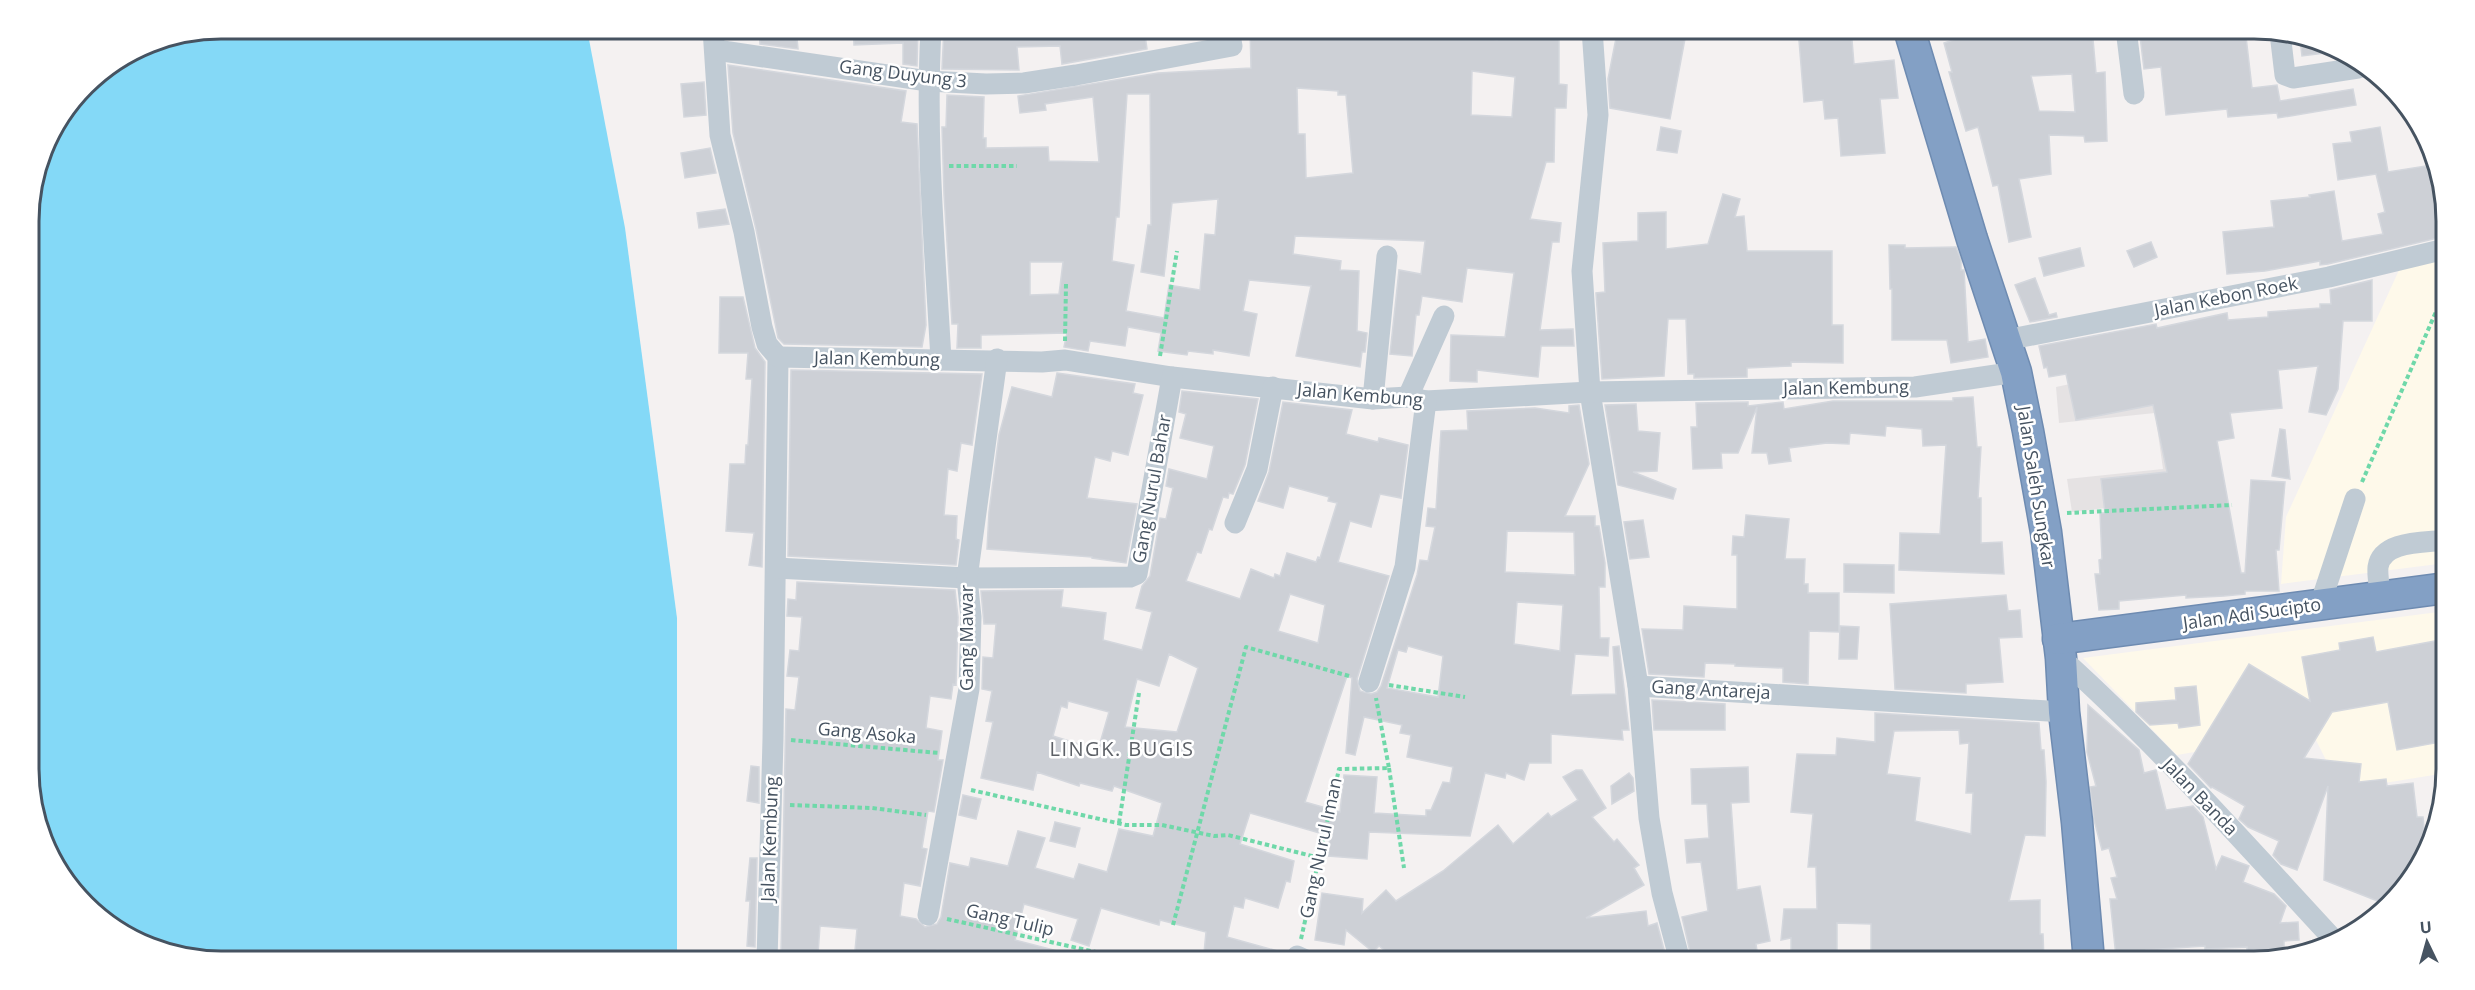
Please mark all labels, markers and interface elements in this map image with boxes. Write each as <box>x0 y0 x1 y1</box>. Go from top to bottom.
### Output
street label: Gang Duyung 3 <box>838 53 968 93</box>
street label: Jalan Kebon Roek <box>2150 270 2300 322</box>
street label: Jalan Kembung <box>812 345 940 371</box>
street label: Jalan Kembung <box>1781 374 1909 400</box>
street label: Jalan Kembung <box>1294 376 1424 411</box>
street label: Jalan Saleh Sungkar <box>2012 402 2062 570</box>
street label: Gang Nurul Bahar <box>1126 412 1176 565</box>
street label: Gang Mawar <box>954 584 978 691</box>
street label: Jalan Adi Sucipto <box>2179 591 2322 635</box>
street label: Gang Antareja <box>1651 674 1771 704</box>
street label: Gang Asoka <box>817 716 917 748</box>
district label: LINGK. BUGIS <box>1050 735 1194 762</box>
street label: Jalan Banda <box>2156 751 2244 840</box>
street label: Jalan Kembung <box>755 775 783 904</box>
street label: Gang Nurul Iman <box>1293 775 1347 920</box>
street label: Gang Tulip <box>964 897 1057 941</box>
north arrow <box>2397 912 2457 972</box>
text: U <box>2419 916 2433 939</box>

